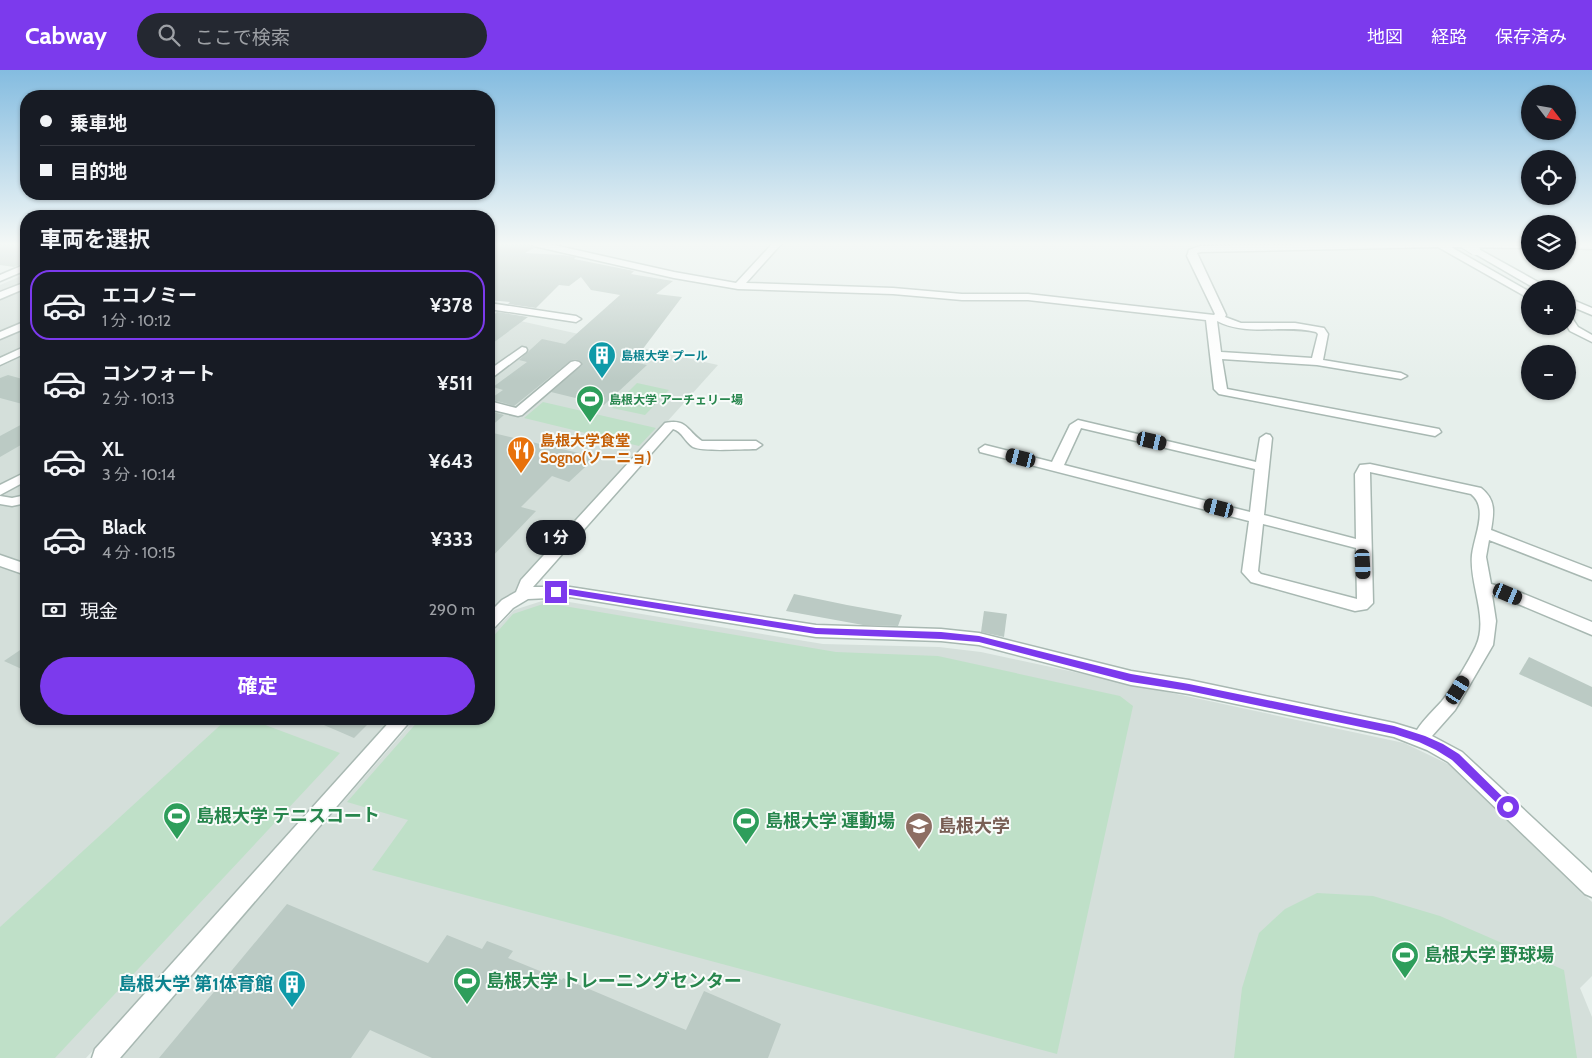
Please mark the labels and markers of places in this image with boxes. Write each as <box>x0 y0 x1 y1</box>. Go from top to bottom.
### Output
building icon: 島根大学 プール <box>587 340 617 379</box>
place label: 島根大学 プール <box>621 348 708 363</box>
sports icon: 島根大学 アーチェリー場 <box>575 384 605 423</box>
place label: 島根大学 アーチェリー場 <box>609 392 743 407</box>
place label: 島根大学食堂 Sogno(ソーニョ) <box>540 432 652 467</box>
restaurant icon: 島根大学食堂 Sogno(ソーニョ) <box>506 435 536 474</box>
sports icon: 島根大学 テニスコート <box>162 801 192 840</box>
place label: 島根大学 テニスコート <box>196 805 380 827</box>
sports icon: 島根大学 運動場 <box>731 806 761 845</box>
place label: 島根大学 運動場 <box>765 810 895 832</box>
school or university icon: 島根大学 <box>904 811 934 850</box>
place label: 島根大学 <box>938 815 1010 837</box>
sports icon: 島根大学 野球場 <box>1390 940 1420 979</box>
place label: 島根大学 野球場 <box>1424 944 1554 966</box>
sports icon: 島根大学 トレーニングセンター <box>452 966 482 1005</box>
building icon: 島根大学 第1体育館 <box>277 969 307 1008</box>
place label: 島根大学 トレーニングセンター <box>486 970 742 992</box>
place label: 島根大学 第1体育館 <box>118 973 273 995</box>

